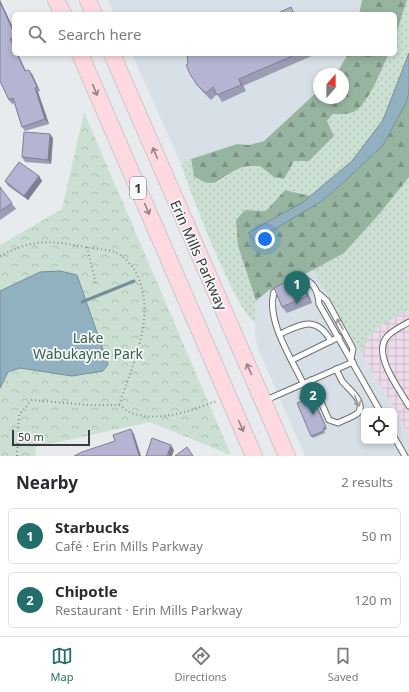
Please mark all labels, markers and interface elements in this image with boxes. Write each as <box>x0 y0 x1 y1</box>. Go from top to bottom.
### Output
search box <box>12 12 397 56</box>
icon: search <box>26 23 48 45</box>
text: Search here <box>58 24 141 44</box>
north arrow <box>313 68 349 104</box>
one-way arrow <box>92 83 100 95</box>
one-way arrow <box>150 147 158 159</box>
road number: 1 <box>130 177 146 199</box>
street label: Erin Mills Parkway <box>166 197 232 314</box>
one-way arrow <box>144 203 151 215</box>
your location <box>255 229 275 249</box>
pin: 1 <box>284 271 310 304</box>
one-way arrow <box>335 318 343 330</box>
park label: Lake Wabukayne Park <box>33 328 144 363</box>
one-way arrow <box>245 363 252 375</box>
pin: 2 <box>300 382 326 415</box>
one-way arrow <box>354 395 361 407</box>
map controls <box>361 408 397 444</box>
button: locate <box>361 408 397 444</box>
one-way arrow <box>238 420 246 432</box>
scale bar <box>12 428 90 447</box>
text: 50 m <box>18 429 44 444</box>
text: Nearby <box>16 471 78 494</box>
text: 2 results <box>341 473 393 491</box>
text: Starbucks <box>55 517 129 537</box>
text: 1 <box>26 527 34 545</box>
text: 50 m <box>362 527 392 545</box>
text: Café · Erin Mills Parkway <box>55 537 203 555</box>
text: Chipotle <box>55 581 118 601</box>
text: 2 <box>26 591 34 609</box>
text: 120 m <box>354 591 392 609</box>
text: Restaurant · Erin Mills Parkway <box>55 601 242 619</box>
tab: Map <box>51 645 73 684</box>
tab: Directions <box>174 645 227 684</box>
tab: Saved <box>328 645 358 684</box>

